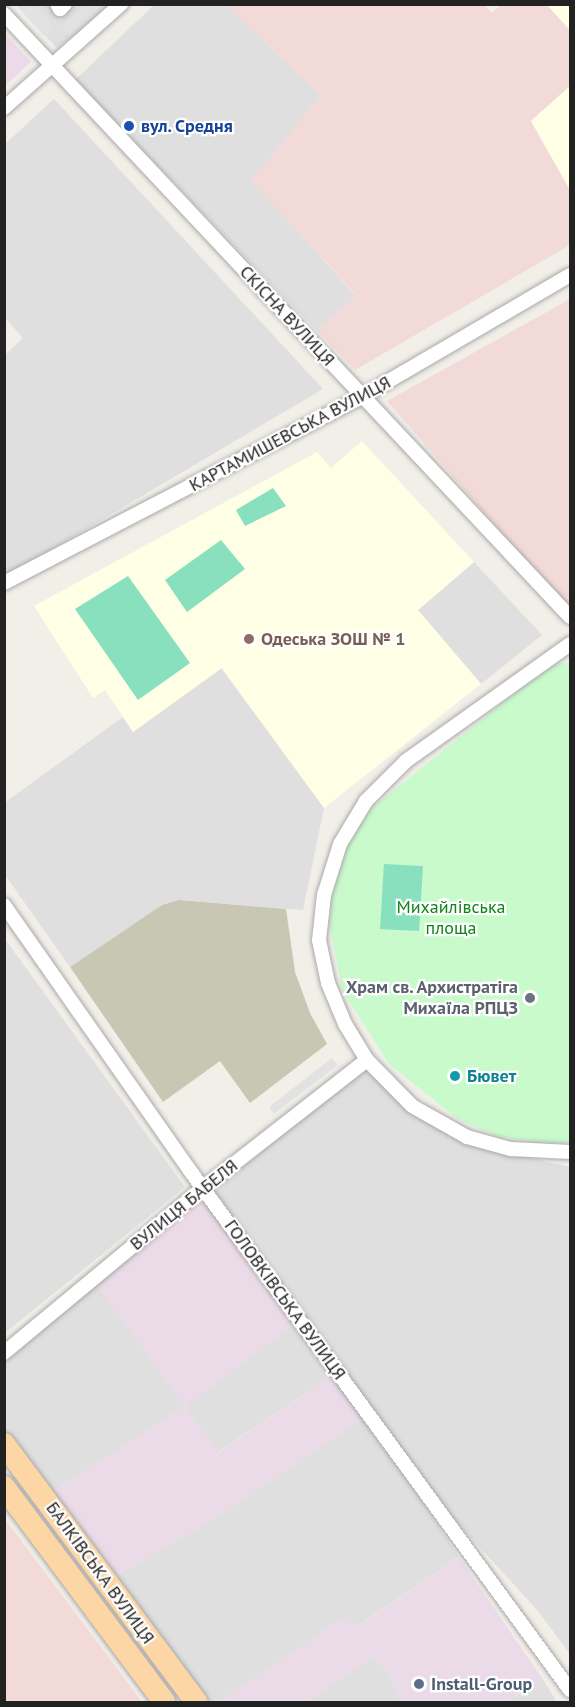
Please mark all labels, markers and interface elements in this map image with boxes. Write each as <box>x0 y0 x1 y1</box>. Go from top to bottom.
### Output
place label: вул. Средня <box>141 115 234 137</box>
marker: вул. Средня <box>122 119 136 133</box>
street label: CКІСНА ВУЛИЦЯ <box>235 261 339 371</box>
street label: КАРТАМИШЕВСЬКА ВУЛИЦЯ <box>185 371 395 497</box>
place label: Одеська ЗОШ № 1 <box>261 628 405 650</box>
marker: Одеська ЗОШ № 1 <box>242 632 256 646</box>
park label: Михайлівська площа <box>397 897 505 940</box>
place label: Храм св. Архистратіга Михаїла РПЦЗ <box>344 977 518 1020</box>
marker: Храм св. Архистратіга Михаїла РПЦЗ <box>523 991 537 1005</box>
place label: Бювет <box>467 1065 516 1087</box>
marker: Бювет <box>448 1069 462 1083</box>
street label: ВУЛИЦЯ БАБЕЛЯ <box>126 1155 242 1255</box>
street label: ГОЛОВКІВСЬКА ВУЛИЦЯ <box>220 1216 350 1384</box>
street label: БАЛКІВСЬКА ВУЛИЦЯ <box>41 1498 159 1648</box>
place label: Install-Group <box>431 1673 532 1695</box>
marker: Install-Group <box>412 1677 426 1691</box>

